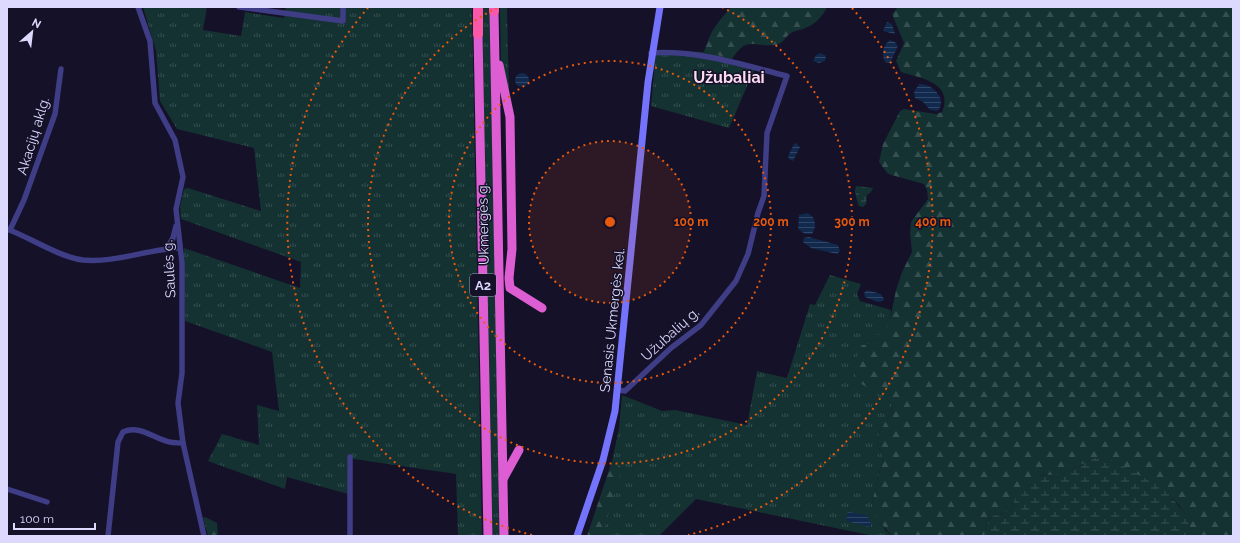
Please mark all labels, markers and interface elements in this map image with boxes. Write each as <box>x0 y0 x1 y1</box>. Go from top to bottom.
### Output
north arrow <box>12 12 52 52</box>
text: N <box>30 16 43 31</box>
district label: Užubaliai <box>693 68 765 87</box>
street label: Akacijų aklg. <box>14 95 52 177</box>
street label: Ukmergės g. <box>474 183 492 265</box>
centre of rings <box>603 215 617 229</box>
text: 100 m <box>674 215 708 229</box>
text: 200 m <box>753 215 789 229</box>
text: 300 m <box>834 215 870 229</box>
text: 400 m <box>915 215 951 229</box>
street label: Saulės g. <box>159 240 179 298</box>
street label: Senasis Ukmergės kel. <box>596 247 628 393</box>
road number: A2 <box>470 274 496 296</box>
street label: Užubalių g. <box>638 304 702 364</box>
scale bar <box>14 505 95 531</box>
text: 100 m <box>20 512 54 526</box>

